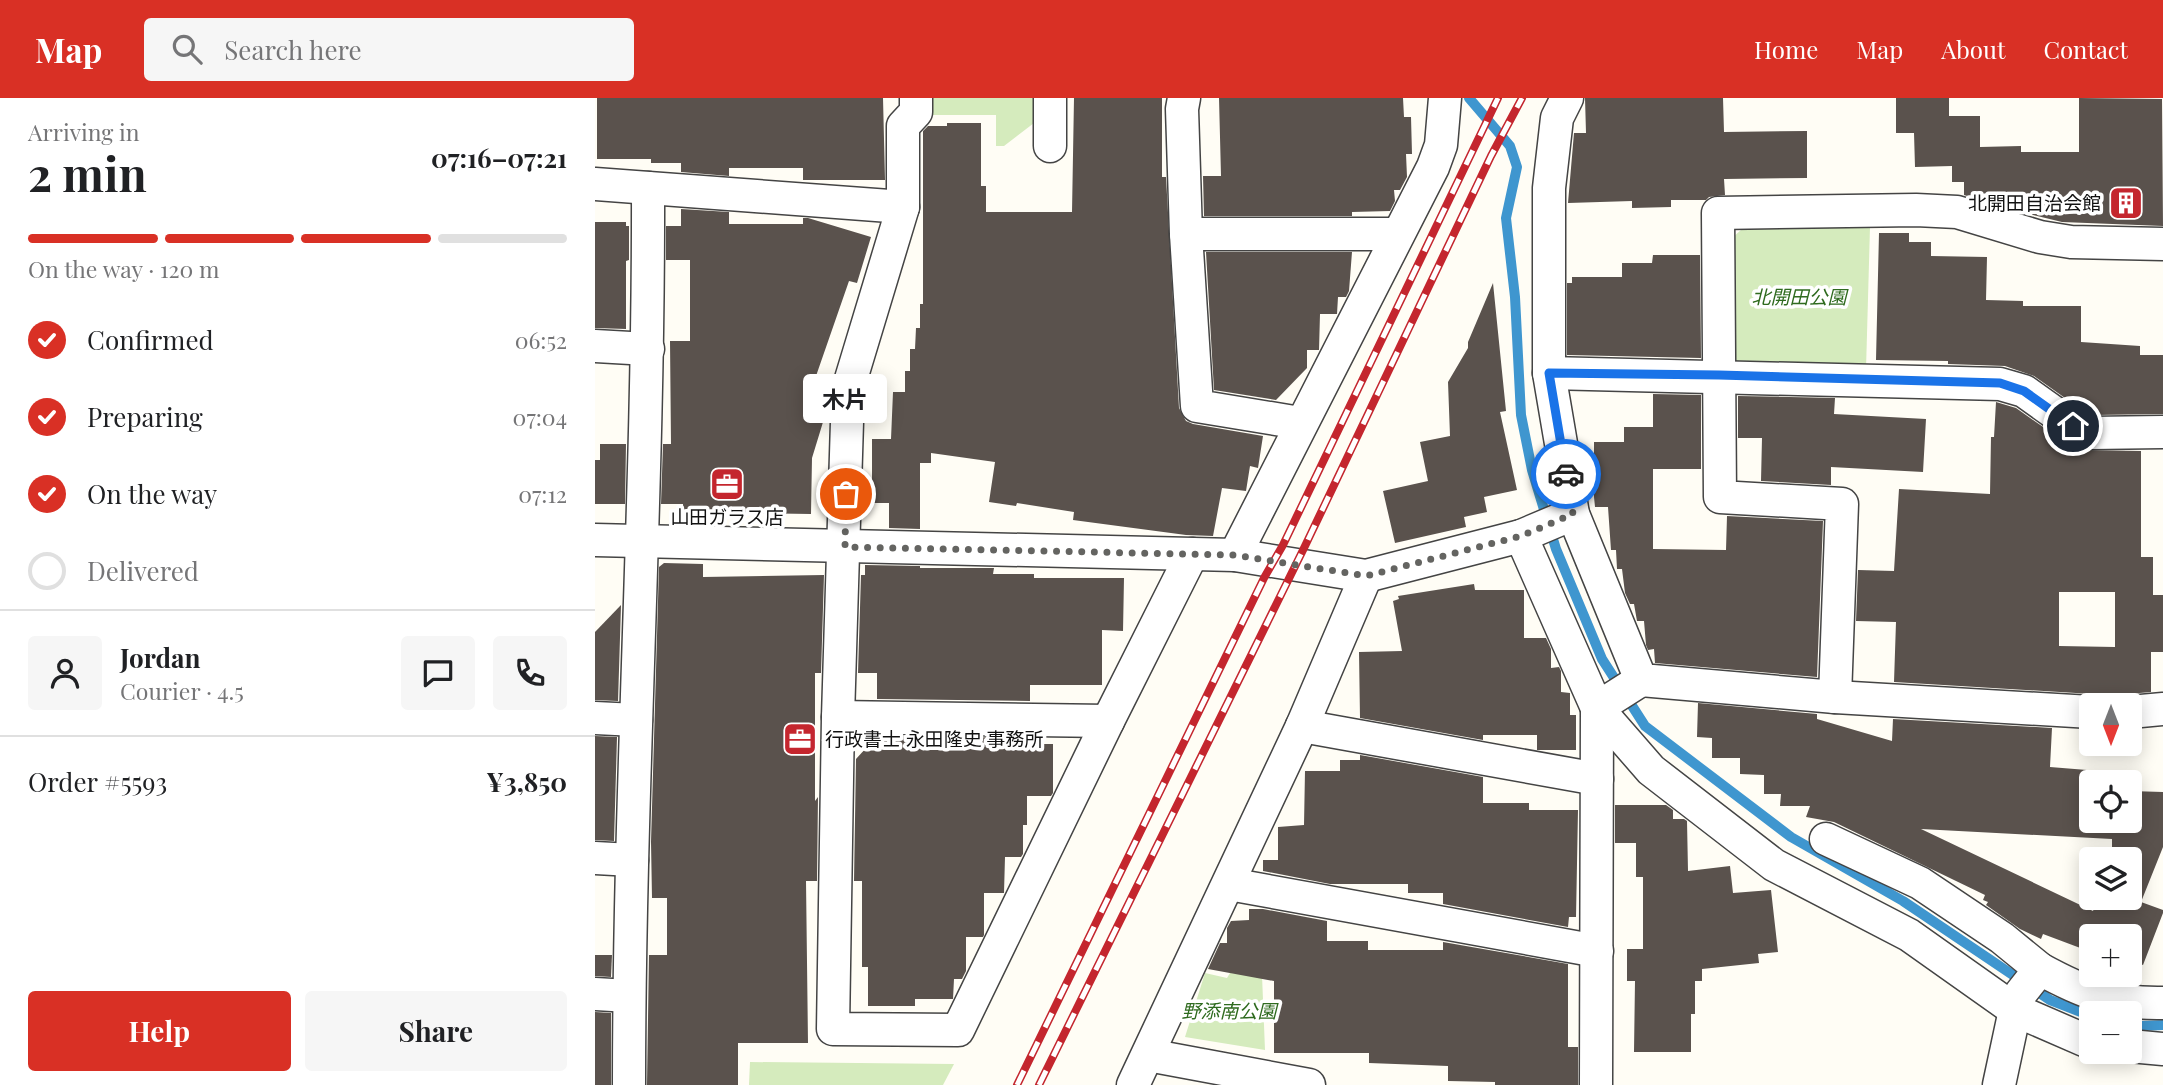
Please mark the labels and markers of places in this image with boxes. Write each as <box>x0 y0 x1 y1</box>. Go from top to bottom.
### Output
building icon: 北開田自治会館 <box>2107 184 2145 222</box>
place label: 北開田自治会館 <box>1968 189 2101 215</box>
callout: 木片 <box>804 375 888 424</box>
pin <box>2043 396 2103 456</box>
pin <box>816 464 876 524</box>
office icon: 山田ガラス店 <box>708 465 746 503</box>
place label: 山田ガラス店 <box>670 503 784 529</box>
office icon: 行政書士 永田隆史 事務所 <box>781 720 819 758</box>
place label: 行政書士 永田隆史 事務所 <box>825 725 1043 751</box>

